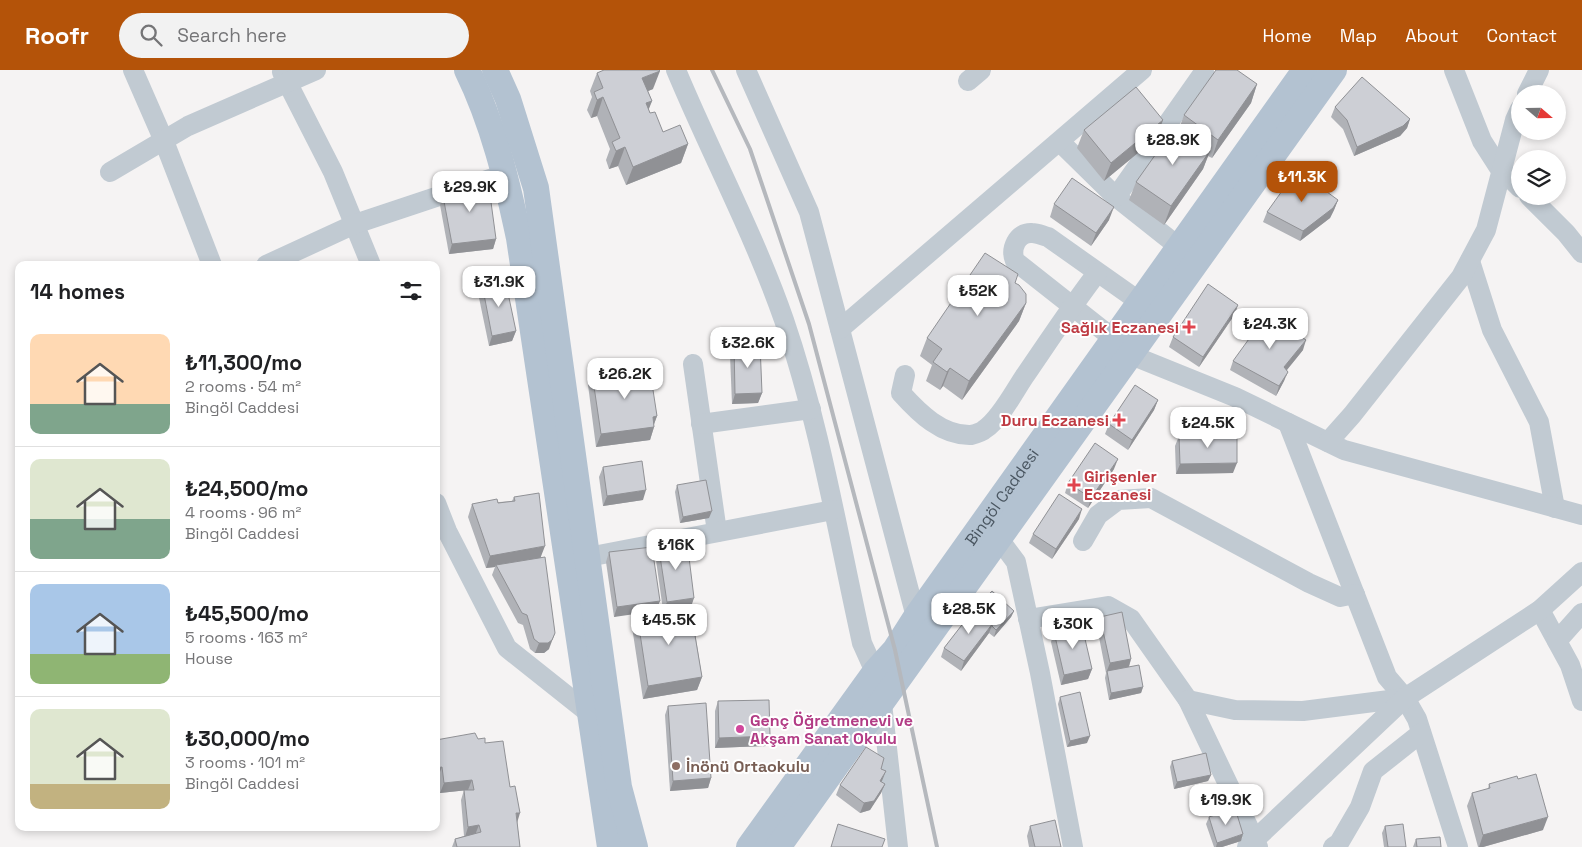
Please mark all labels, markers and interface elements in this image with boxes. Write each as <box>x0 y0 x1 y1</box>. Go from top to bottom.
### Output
search box <box>119 13 469 58</box>
text: Roofr <box>25 20 89 51</box>
icon: search <box>137 21 165 49</box>
text: Search here <box>177 23 287 48</box>
text: Home <box>1263 24 1312 47</box>
text: Map <box>1340 24 1377 47</box>
text: About <box>1405 24 1459 47</box>
text: Contact <box>1487 24 1557 47</box>
north arrow <box>1511 85 1566 140</box>
map controls <box>1511 85 1566 205</box>
pin: ₺28.9K <box>1132 124 1214 166</box>
text: ₺28.9K <box>1146 129 1200 150</box>
button: layers <box>1511 150 1566 205</box>
pin: ₺11.3K <box>1261 160 1343 203</box>
text: ₺11.3K <box>1278 166 1326 187</box>
pin: ₺29.9K <box>429 170 511 213</box>
text: ₺29.9K <box>443 176 497 197</box>
pin: ₺31.9K <box>458 266 540 308</box>
text: ₺31.9K <box>473 271 525 292</box>
pin: ₺52K <box>948 274 1008 317</box>
icon: filters <box>397 277 425 305</box>
text: 14 homes <box>30 278 125 305</box>
text: ₺52K <box>959 280 997 301</box>
pin: ₺24.3K <box>1229 308 1311 350</box>
text: ₺24.3K <box>1243 313 1297 334</box>
place label: Sağlık Eczanesi <box>1061 317 1179 338</box>
marker: Sağlık Eczanesi <box>1183 321 1195 333</box>
pin: ₺32.6K <box>707 326 789 369</box>
text: ₺32.6K <box>721 332 775 353</box>
text: ₺11,300/mo <box>185 349 302 376</box>
icon: home <box>70 354 130 414</box>
pin: ₺26.2K <box>584 358 666 400</box>
text: ₺26.2K <box>598 363 652 384</box>
text: 2 rooms · 54 m² <box>185 376 301 397</box>
text: Bingöl Caddesi <box>185 397 299 418</box>
pin: ₺24.5K <box>1167 406 1249 449</box>
place label: Duru Eczanesi <box>1001 410 1109 431</box>
text: ₺24.5K <box>1181 412 1235 433</box>
marker: Duru Eczanesi <box>1113 414 1125 426</box>
street label: Bingöl Caddesi <box>960 444 1044 550</box>
place label: Girişenler Eczanesi <box>1084 466 1157 505</box>
text: ₺24,500/mo <box>185 475 308 502</box>
icon: home <box>70 479 130 539</box>
marker: Girişenler Eczanesi <box>1068 479 1080 491</box>
text: 4 rooms · 96 m² <box>185 502 301 523</box>
text: Bingöl Caddesi <box>185 523 299 544</box>
pin: ₺16K <box>646 528 706 571</box>
text: ₺16K <box>657 534 695 555</box>
pin: ₺28.5K <box>928 592 1010 635</box>
text: ₺28.5K <box>942 598 996 619</box>
text: ₺45,500/mo <box>185 600 309 627</box>
icon: home <box>70 604 130 664</box>
pin: ₺45.5K <box>628 604 710 646</box>
pin: ₺30K <box>1043 608 1103 650</box>
text: ₺45.5K <box>642 609 696 630</box>
text: ₺30K <box>1053 613 1093 634</box>
text: 5 rooms · 163 m² <box>185 627 308 648</box>
text: House <box>185 648 233 669</box>
place label: Genç Öğretmenevi ve Akşam Sanat Okulu <box>750 710 913 749</box>
marker: Genç Öğretmenevi ve Akşam Sanat Okulu <box>734 723 746 735</box>
text: ₺30,000/mo <box>185 725 310 752</box>
icon: home <box>70 729 130 789</box>
text: 3 rooms · 101 m² <box>185 752 305 773</box>
place label: İnönü Ortaokulu <box>686 756 810 777</box>
marker: İnönü Ortaokulu <box>670 760 682 772</box>
text: Bingöl Caddesi <box>185 773 299 794</box>
pin: ₺19.9K <box>1185 784 1267 826</box>
text: ₺19.9K <box>1200 789 1252 810</box>

